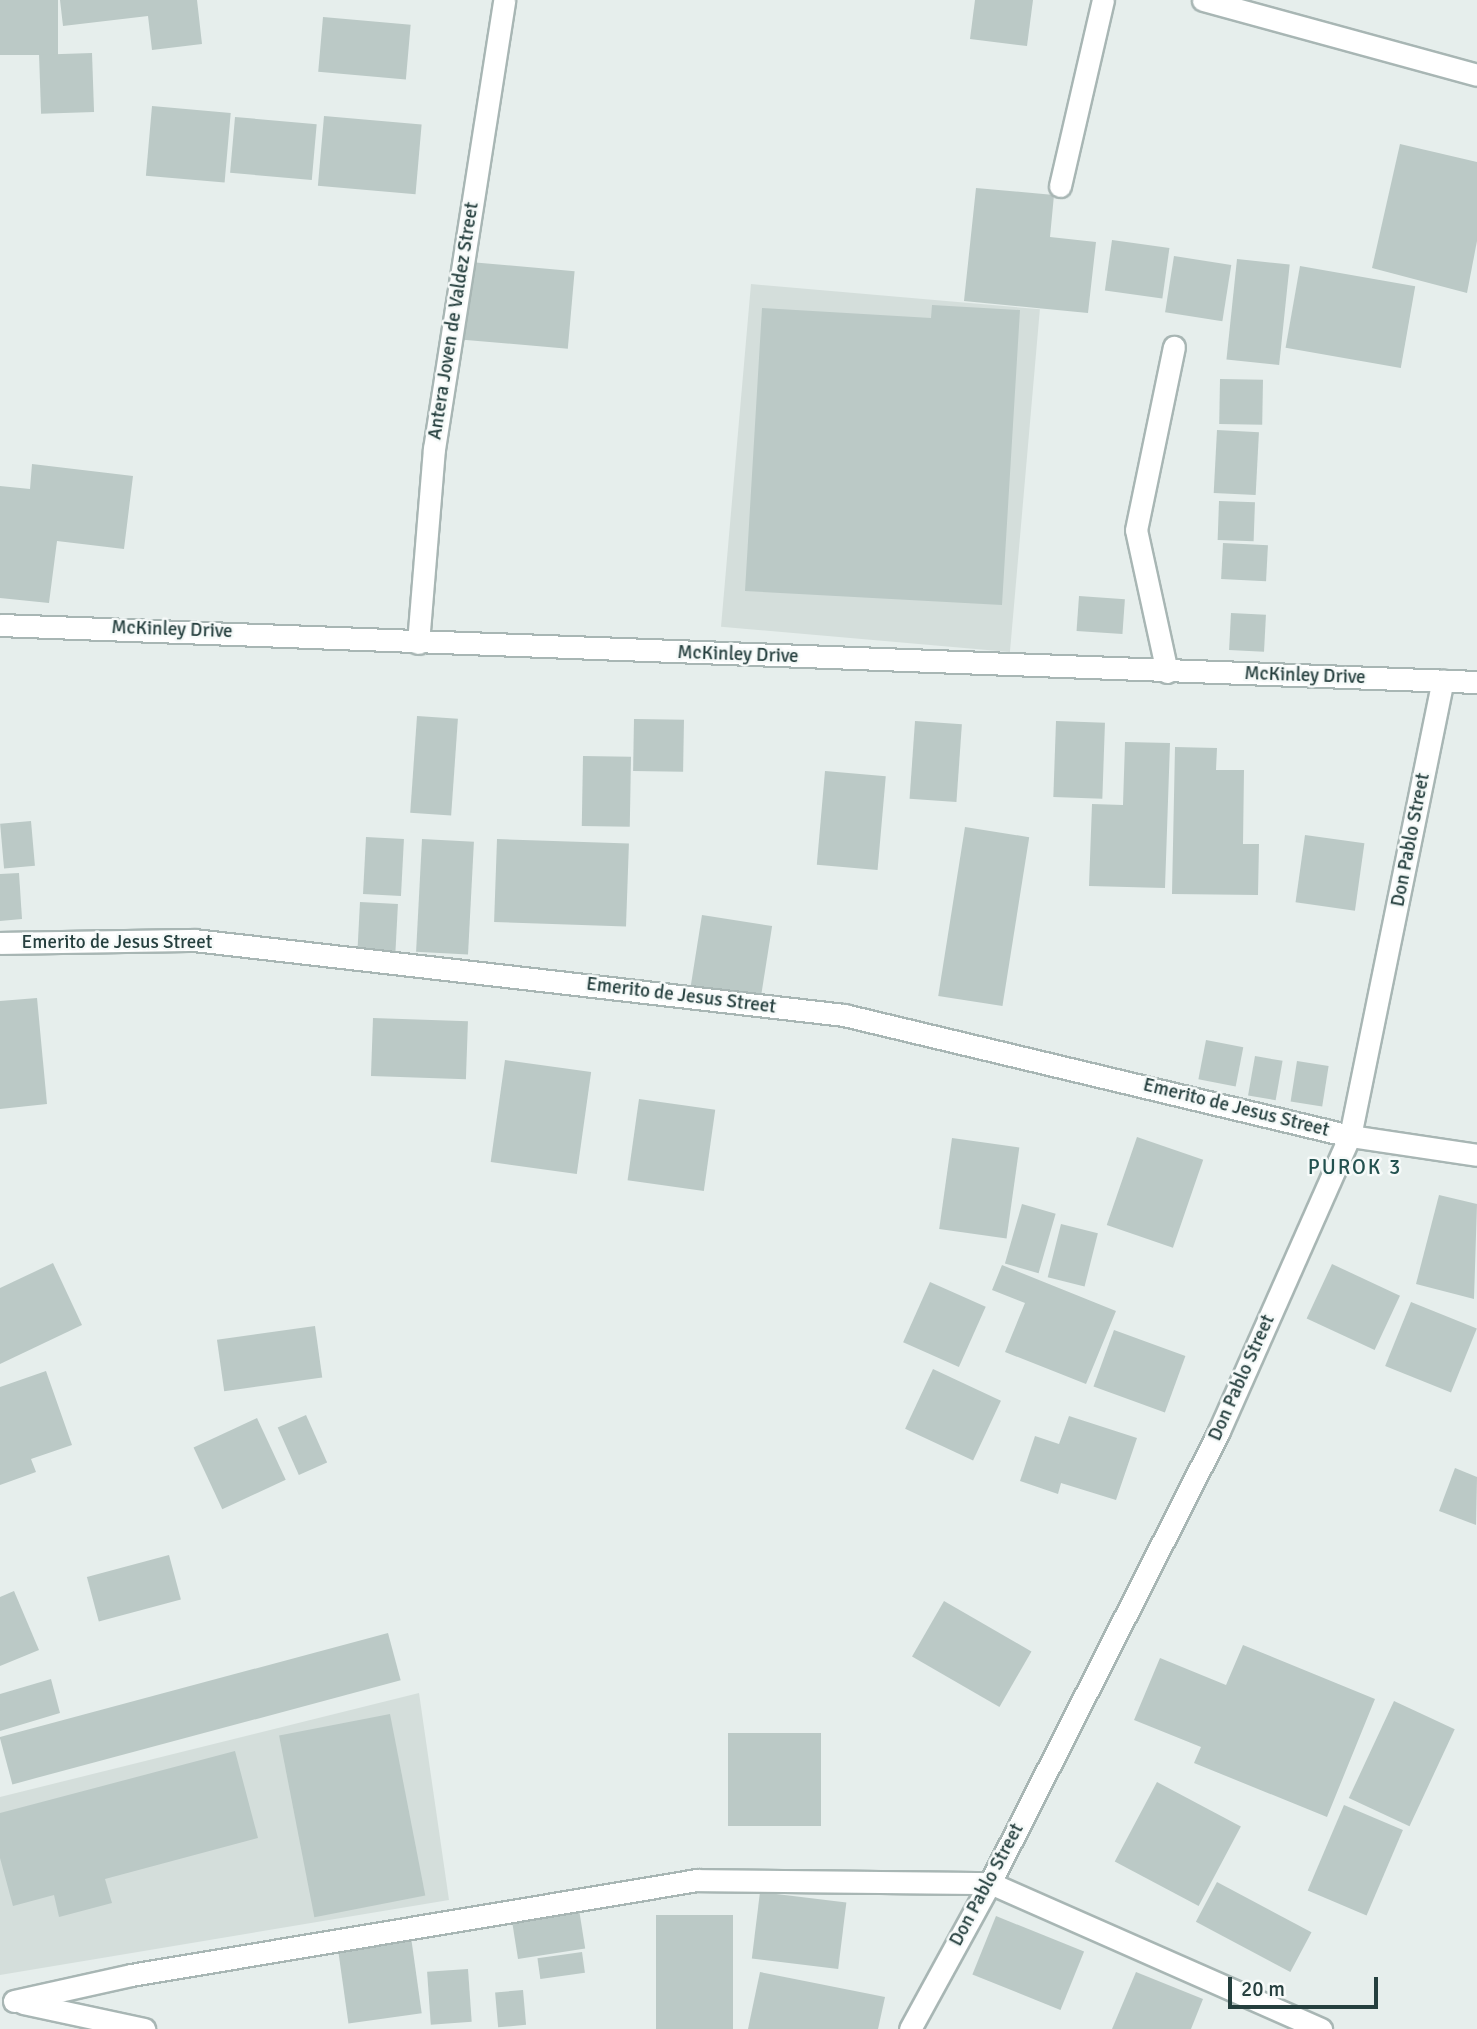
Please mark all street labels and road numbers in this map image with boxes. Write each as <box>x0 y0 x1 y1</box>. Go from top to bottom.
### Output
street label: Antera Joven de Valdez Street <box>424 201 484 441</box>
street label: McKinley Drive <box>111 616 233 644</box>
street label: McKinley Drive <box>677 641 799 669</box>
street label: McKinley Drive <box>1244 662 1366 690</box>
street label: Don Pablo Street <box>1387 771 1435 909</box>
street label: Emerito de Jesus Street <box>22 932 212 954</box>
street label: Emerito de Jesus Street <box>585 973 777 1019</box>
street label: Emerito de Jesus Street <box>1141 1074 1331 1142</box>
street label: Don Pablo Street <box>1204 1311 1280 1445</box>
street label: Don Pablo Street <box>945 1820 1029 1950</box>

